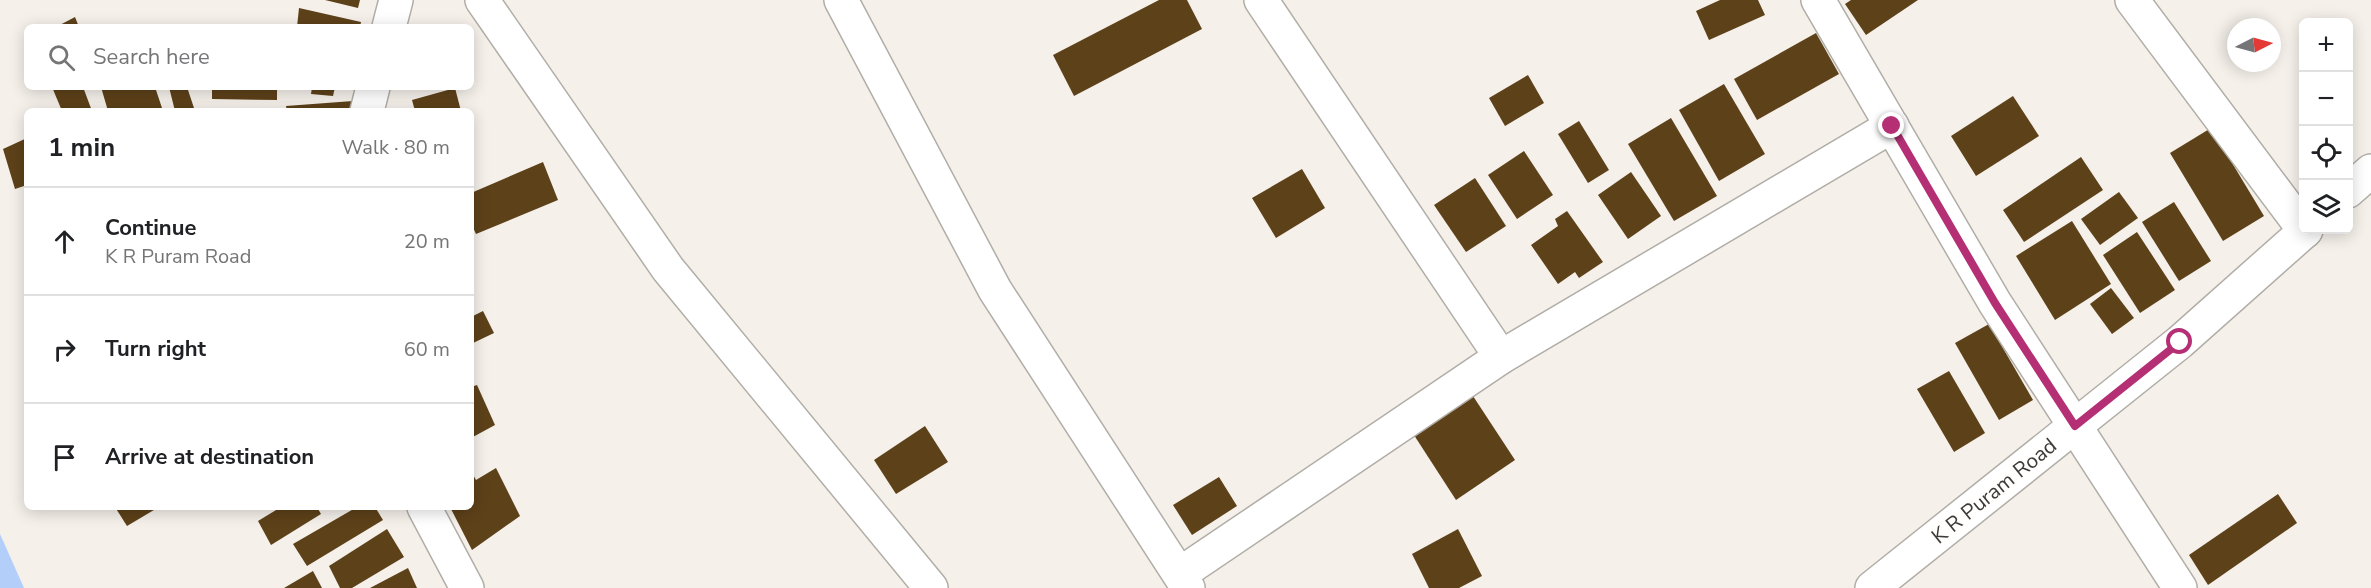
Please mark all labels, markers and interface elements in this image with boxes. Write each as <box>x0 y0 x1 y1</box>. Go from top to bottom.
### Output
north arrow <box>2227 18 2281 72</box>
map controls <box>2299 18 2353 234</box>
button: + <box>2299 18 2353 72</box>
search box <box>24 24 474 90</box>
icon: search <box>45 41 78 74</box>
text: Search here <box>93 42 210 72</box>
button: − <box>2299 72 2353 126</box>
route end <box>1878 112 1904 138</box>
button: locate <box>2299 126 2353 180</box>
text: 1 min <box>48 130 115 165</box>
text: Walk · 80 m <box>342 134 450 161</box>
button: layers <box>2299 180 2353 234</box>
text: Continue <box>105 213 196 243</box>
icon: ahead <box>48 225 81 258</box>
text: 20 m <box>404 228 450 255</box>
text: K R Puram Road <box>105 243 251 270</box>
route start <box>2166 328 2192 354</box>
icon: right <box>48 333 81 366</box>
text: Turn right <box>105 334 206 364</box>
text: 60 m <box>404 336 450 363</box>
street label: K R Puram Road <box>1925 432 2063 550</box>
icon: arrive <box>48 441 81 474</box>
text: Arrive at destination <box>105 442 314 472</box>

